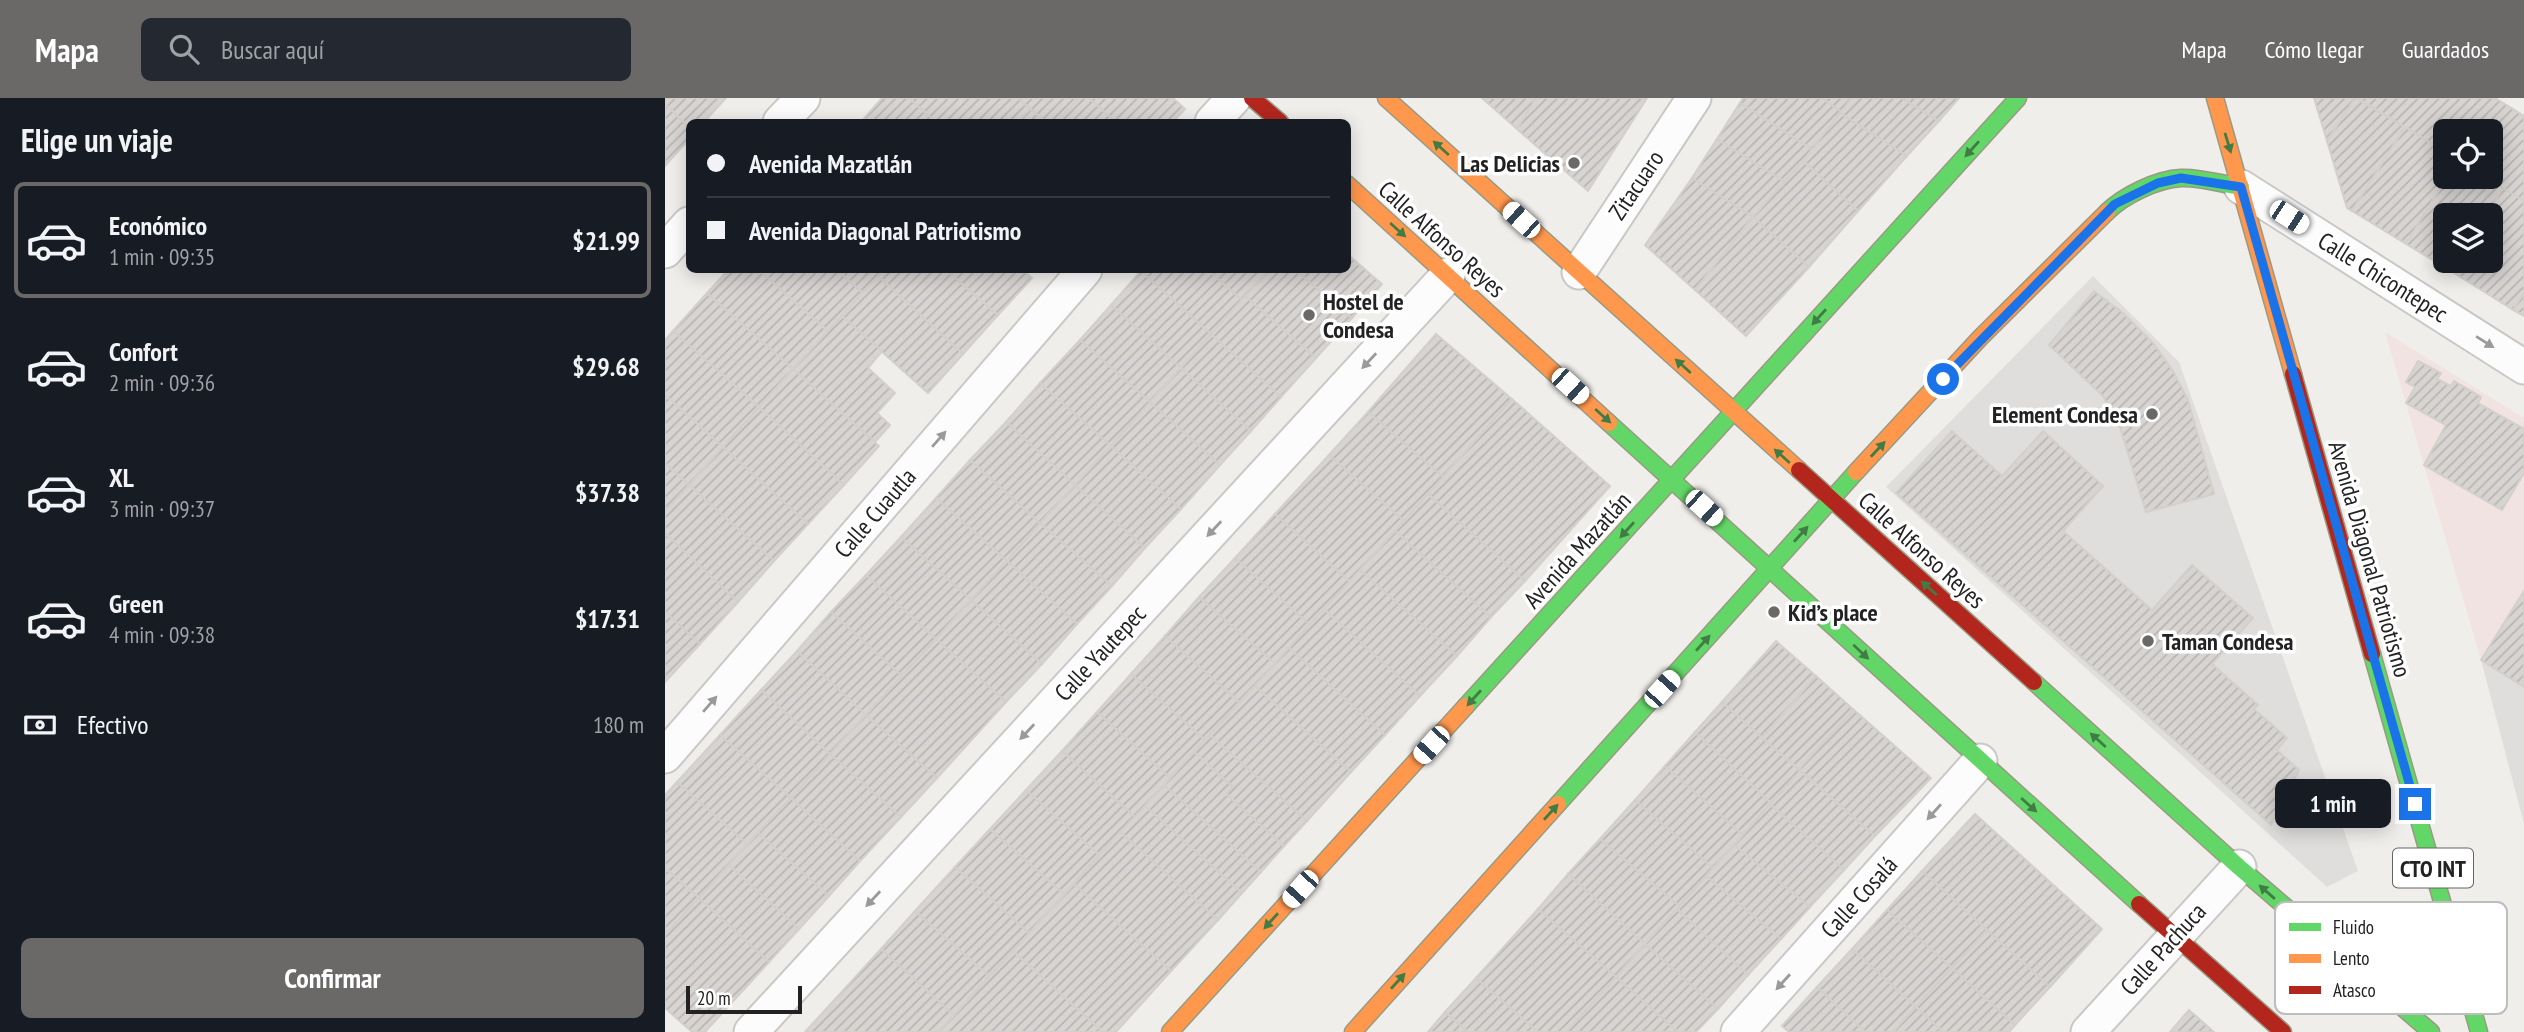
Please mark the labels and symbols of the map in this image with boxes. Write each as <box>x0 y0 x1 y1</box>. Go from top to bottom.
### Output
one-way arrow <box>2224 132 2234 153</box>
one-way arrow <box>1964 140 1980 158</box>
one-way arrow <box>1433 141 1450 156</box>
street label: Zitacuaro <box>1601 144 1671 226</box>
place label: Las Delicias <box>1460 148 1560 179</box>
marker: Las Delicias <box>1566 155 1582 171</box>
street label: Calle Alfonso Reyes <box>1372 174 1512 304</box>
car <box>2266 197 2313 237</box>
car <box>1499 198 1544 242</box>
one-way arrow <box>1389 222 1407 238</box>
street label: Calle Chicontepec <box>2312 225 2454 329</box>
place label: Hostel de Condesa <box>1323 286 1404 345</box>
marker: Hostel de Condesa <box>1301 307 1317 323</box>
one-way arrow <box>1812 308 1828 325</box>
one-way arrow <box>2475 336 2495 349</box>
one-way arrow <box>1361 352 1377 369</box>
one-way arrow <box>1674 358 1692 374</box>
route start <box>1927 363 1959 395</box>
car <box>1548 364 1593 408</box>
place label: Element Condesa <box>1992 399 2138 430</box>
marker: Element Condesa <box>2144 406 2160 422</box>
one-way arrow <box>1594 407 1611 423</box>
one-way arrow <box>931 431 946 448</box>
street label: Avenida Diagonal Patriotismo <box>2321 437 2419 681</box>
one-way arrow <box>1869 441 1885 458</box>
one-way arrow <box>1773 448 1791 464</box>
street label: Calle Cuautla <box>827 462 923 564</box>
street label: Avenida Mazatlán <box>1517 485 1637 615</box>
street label: Calle Alfonso Reyes <box>1852 485 1992 615</box>
car <box>1682 486 1727 530</box>
one-way arrow <box>1207 520 1223 537</box>
one-way arrow <box>1619 521 1635 538</box>
one-way arrow <box>1793 525 1808 542</box>
one-way arrow <box>1921 580 1938 596</box>
place label: Kid’s place <box>1788 597 1878 628</box>
street label: Calle Yautepec <box>1048 598 1153 708</box>
marker: Kid’s place <box>1766 604 1782 620</box>
place label: Taman Condesa <box>2162 626 2294 657</box>
marker: Taman Condesa <box>2140 633 2156 649</box>
one-way arrow <box>1694 635 1710 652</box>
one-way arrow <box>1852 643 1869 659</box>
car <box>1641 666 1684 712</box>
one-way arrow <box>1466 689 1482 706</box>
one-way arrow <box>702 695 718 713</box>
car <box>1410 722 1453 768</box>
one-way arrow <box>1020 723 1036 740</box>
one-way arrow <box>2089 732 2107 748</box>
callout: 1 min <box>2275 780 2391 828</box>
route end <box>2399 788 2431 820</box>
one-way arrow <box>2020 797 2038 813</box>
one-way arrow <box>1926 803 1942 821</box>
one-way arrow <box>1542 804 1558 821</box>
road number: CTO INT <box>2393 848 2473 888</box>
street label: Calle Cosalá <box>1814 849 1904 945</box>
car <box>1279 866 1322 912</box>
one-way arrow <box>2259 885 2276 900</box>
one-way arrow <box>866 890 882 907</box>
street label: Calle Pachuca <box>2113 896 2213 1002</box>
legend <box>2275 902 2507 1014</box>
one-way arrow <box>1264 912 1280 929</box>
text: Fluido <box>2333 915 2374 939</box>
text: Lento <box>2333 946 2370 970</box>
one-way arrow <box>1390 973 1406 990</box>
one-way arrow <box>1775 973 1791 990</box>
text: Atasco <box>2333 978 2376 1002</box>
scale bar <box>686 983 801 1015</box>

